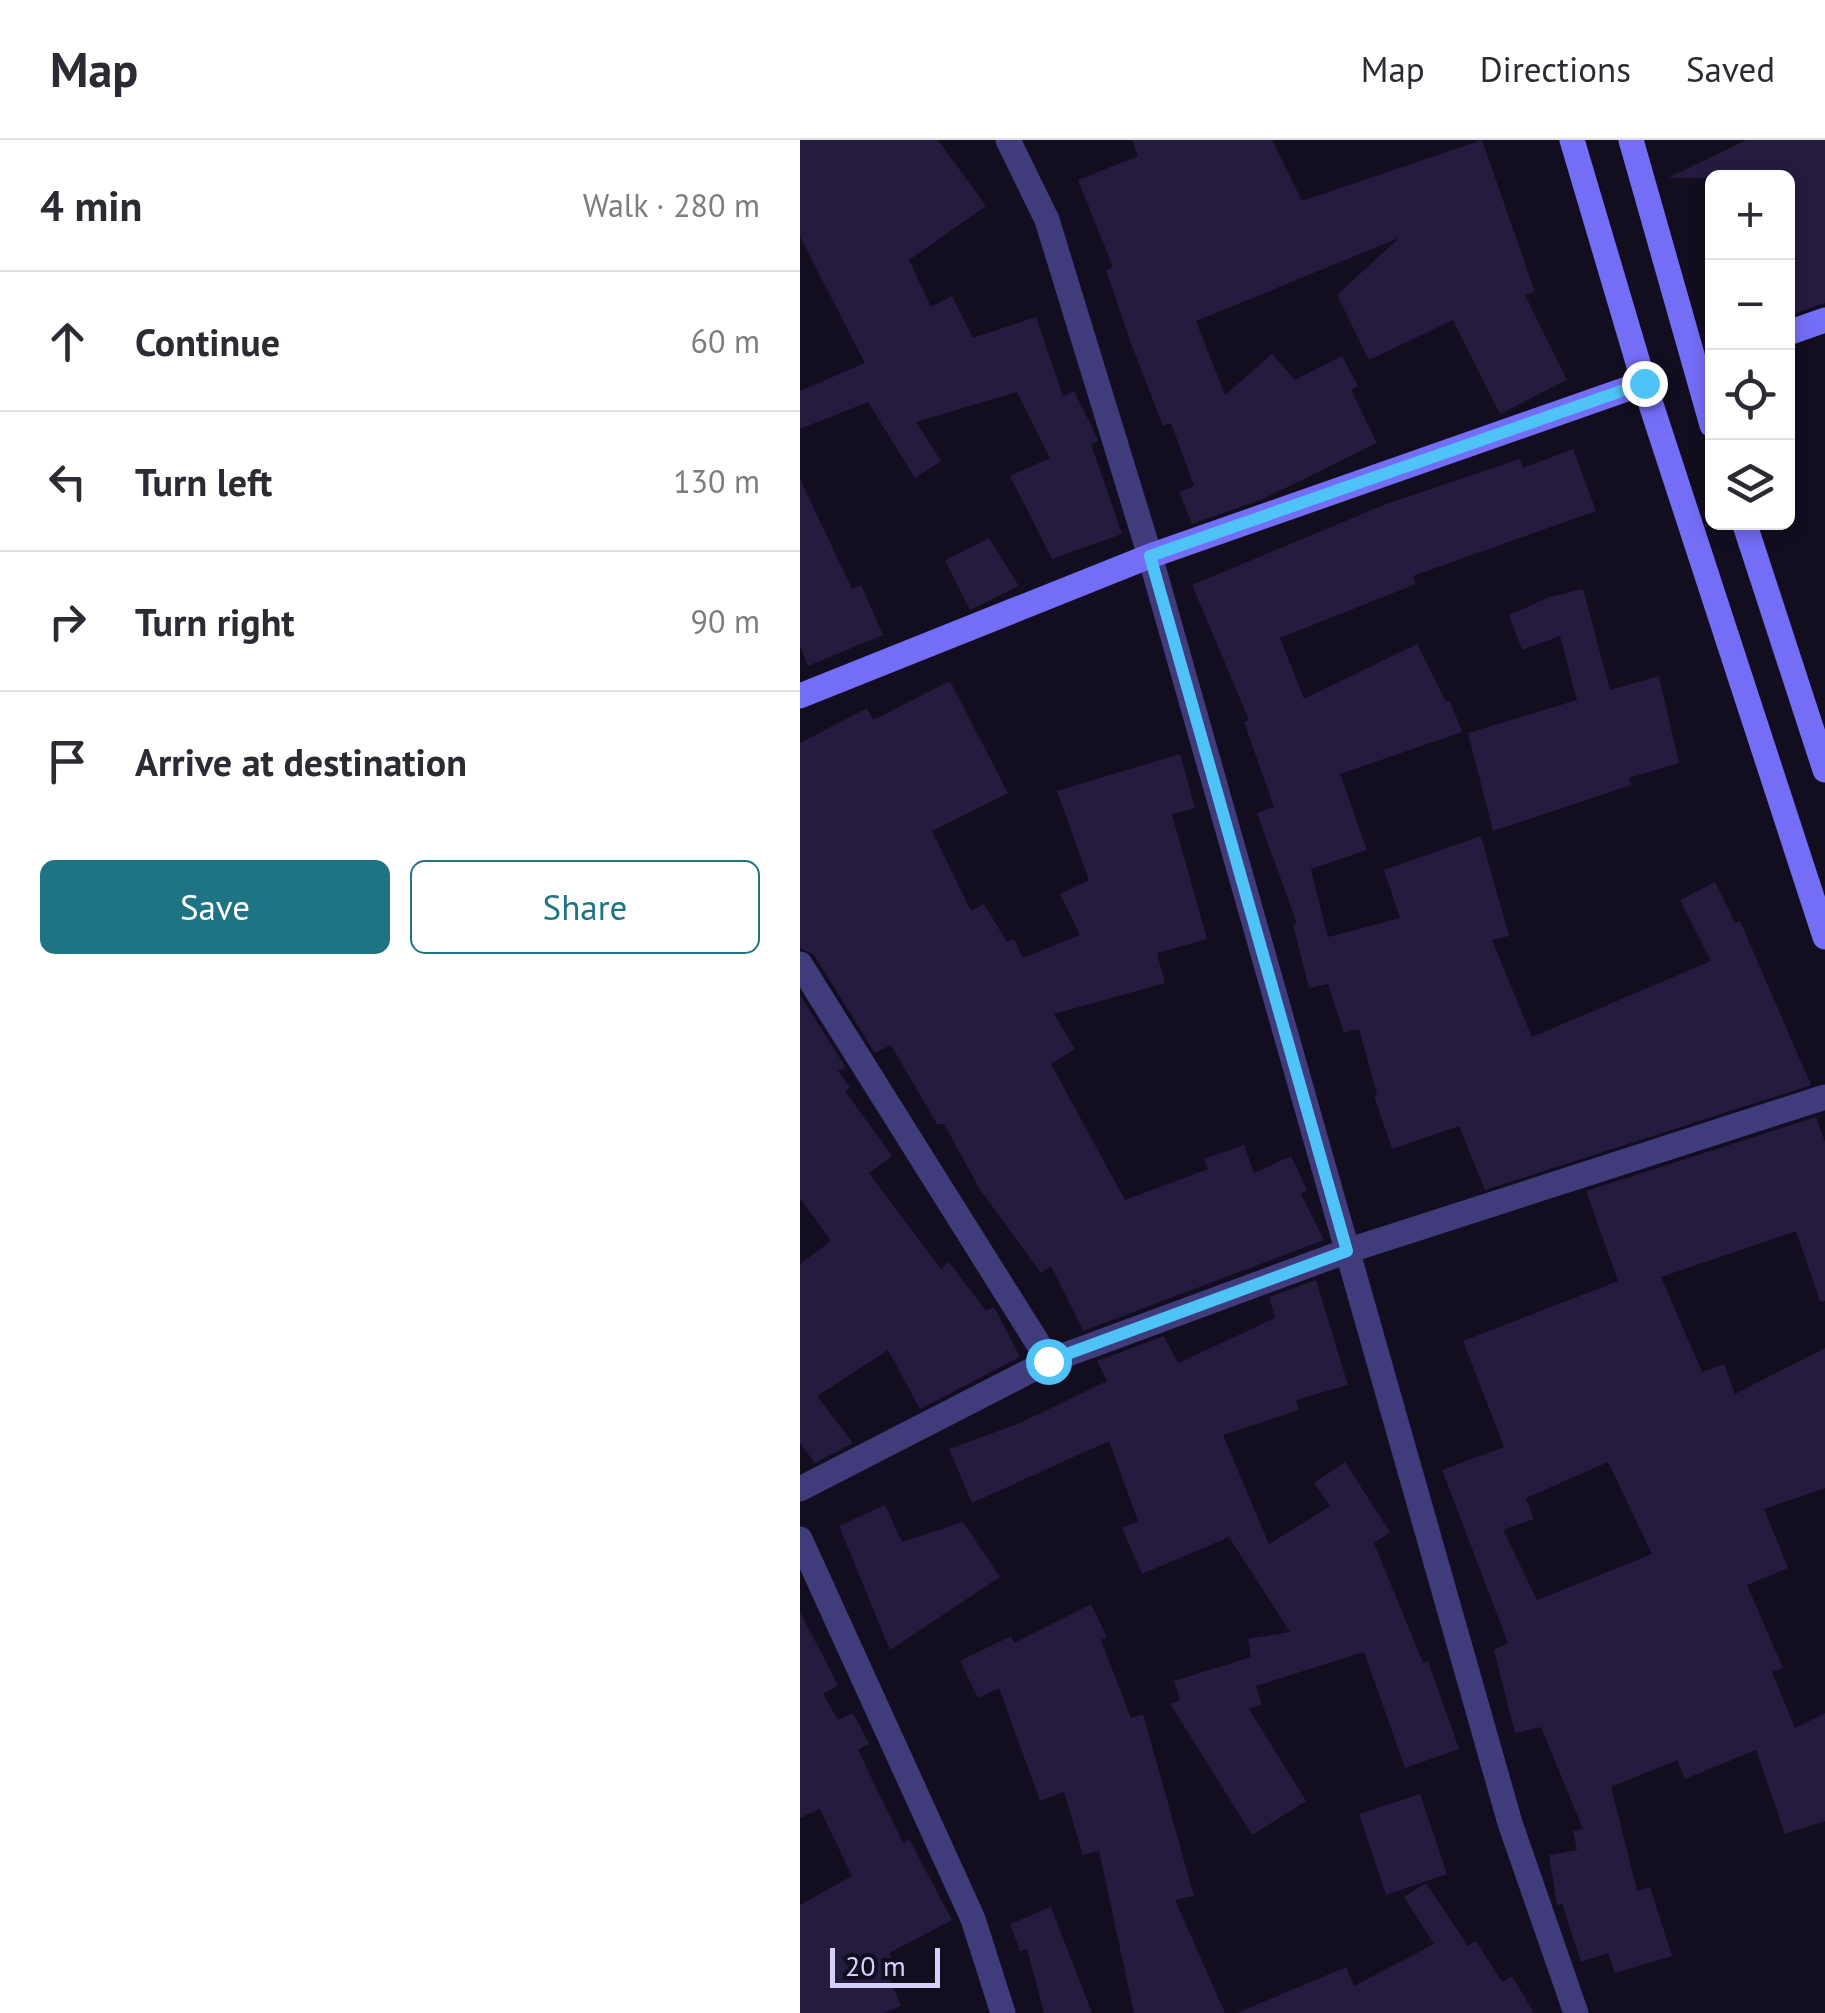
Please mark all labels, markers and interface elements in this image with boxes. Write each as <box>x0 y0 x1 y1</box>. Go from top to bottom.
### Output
text: Map <box>50 38 138 100</box>
text: Map <box>1361 46 1425 92</box>
text: Directions <box>1480 46 1631 92</box>
text: Saved <box>1686 46 1775 92</box>
map controls <box>1705 170 1795 530</box>
button: + <box>1705 170 1795 260</box>
text: 4 min <box>40 178 142 233</box>
text: Walk · 280 m <box>583 184 760 226</box>
button: − <box>1705 260 1795 350</box>
icon: ahead <box>40 314 95 369</box>
text: Continue <box>135 317 280 366</box>
text: 60 m <box>691 320 760 362</box>
button: locate <box>1705 350 1795 440</box>
route end <box>1622 361 1668 407</box>
button: layers <box>1705 440 1795 530</box>
icon: left <box>40 454 95 509</box>
text: Turn left <box>135 457 272 506</box>
text: 130 m <box>673 460 760 502</box>
icon: right <box>40 594 95 649</box>
text: Turn right <box>135 597 295 646</box>
text: 90 m <box>691 600 760 642</box>
icon: arrive <box>40 734 95 789</box>
text: Arrive at destination <box>135 737 467 786</box>
button: Save <box>40 860 390 954</box>
button: Share <box>410 860 760 954</box>
route start <box>1026 1339 1072 1385</box>
scale bar <box>830 1943 940 1988</box>
text: 20 m <box>845 1947 906 1984</box>

